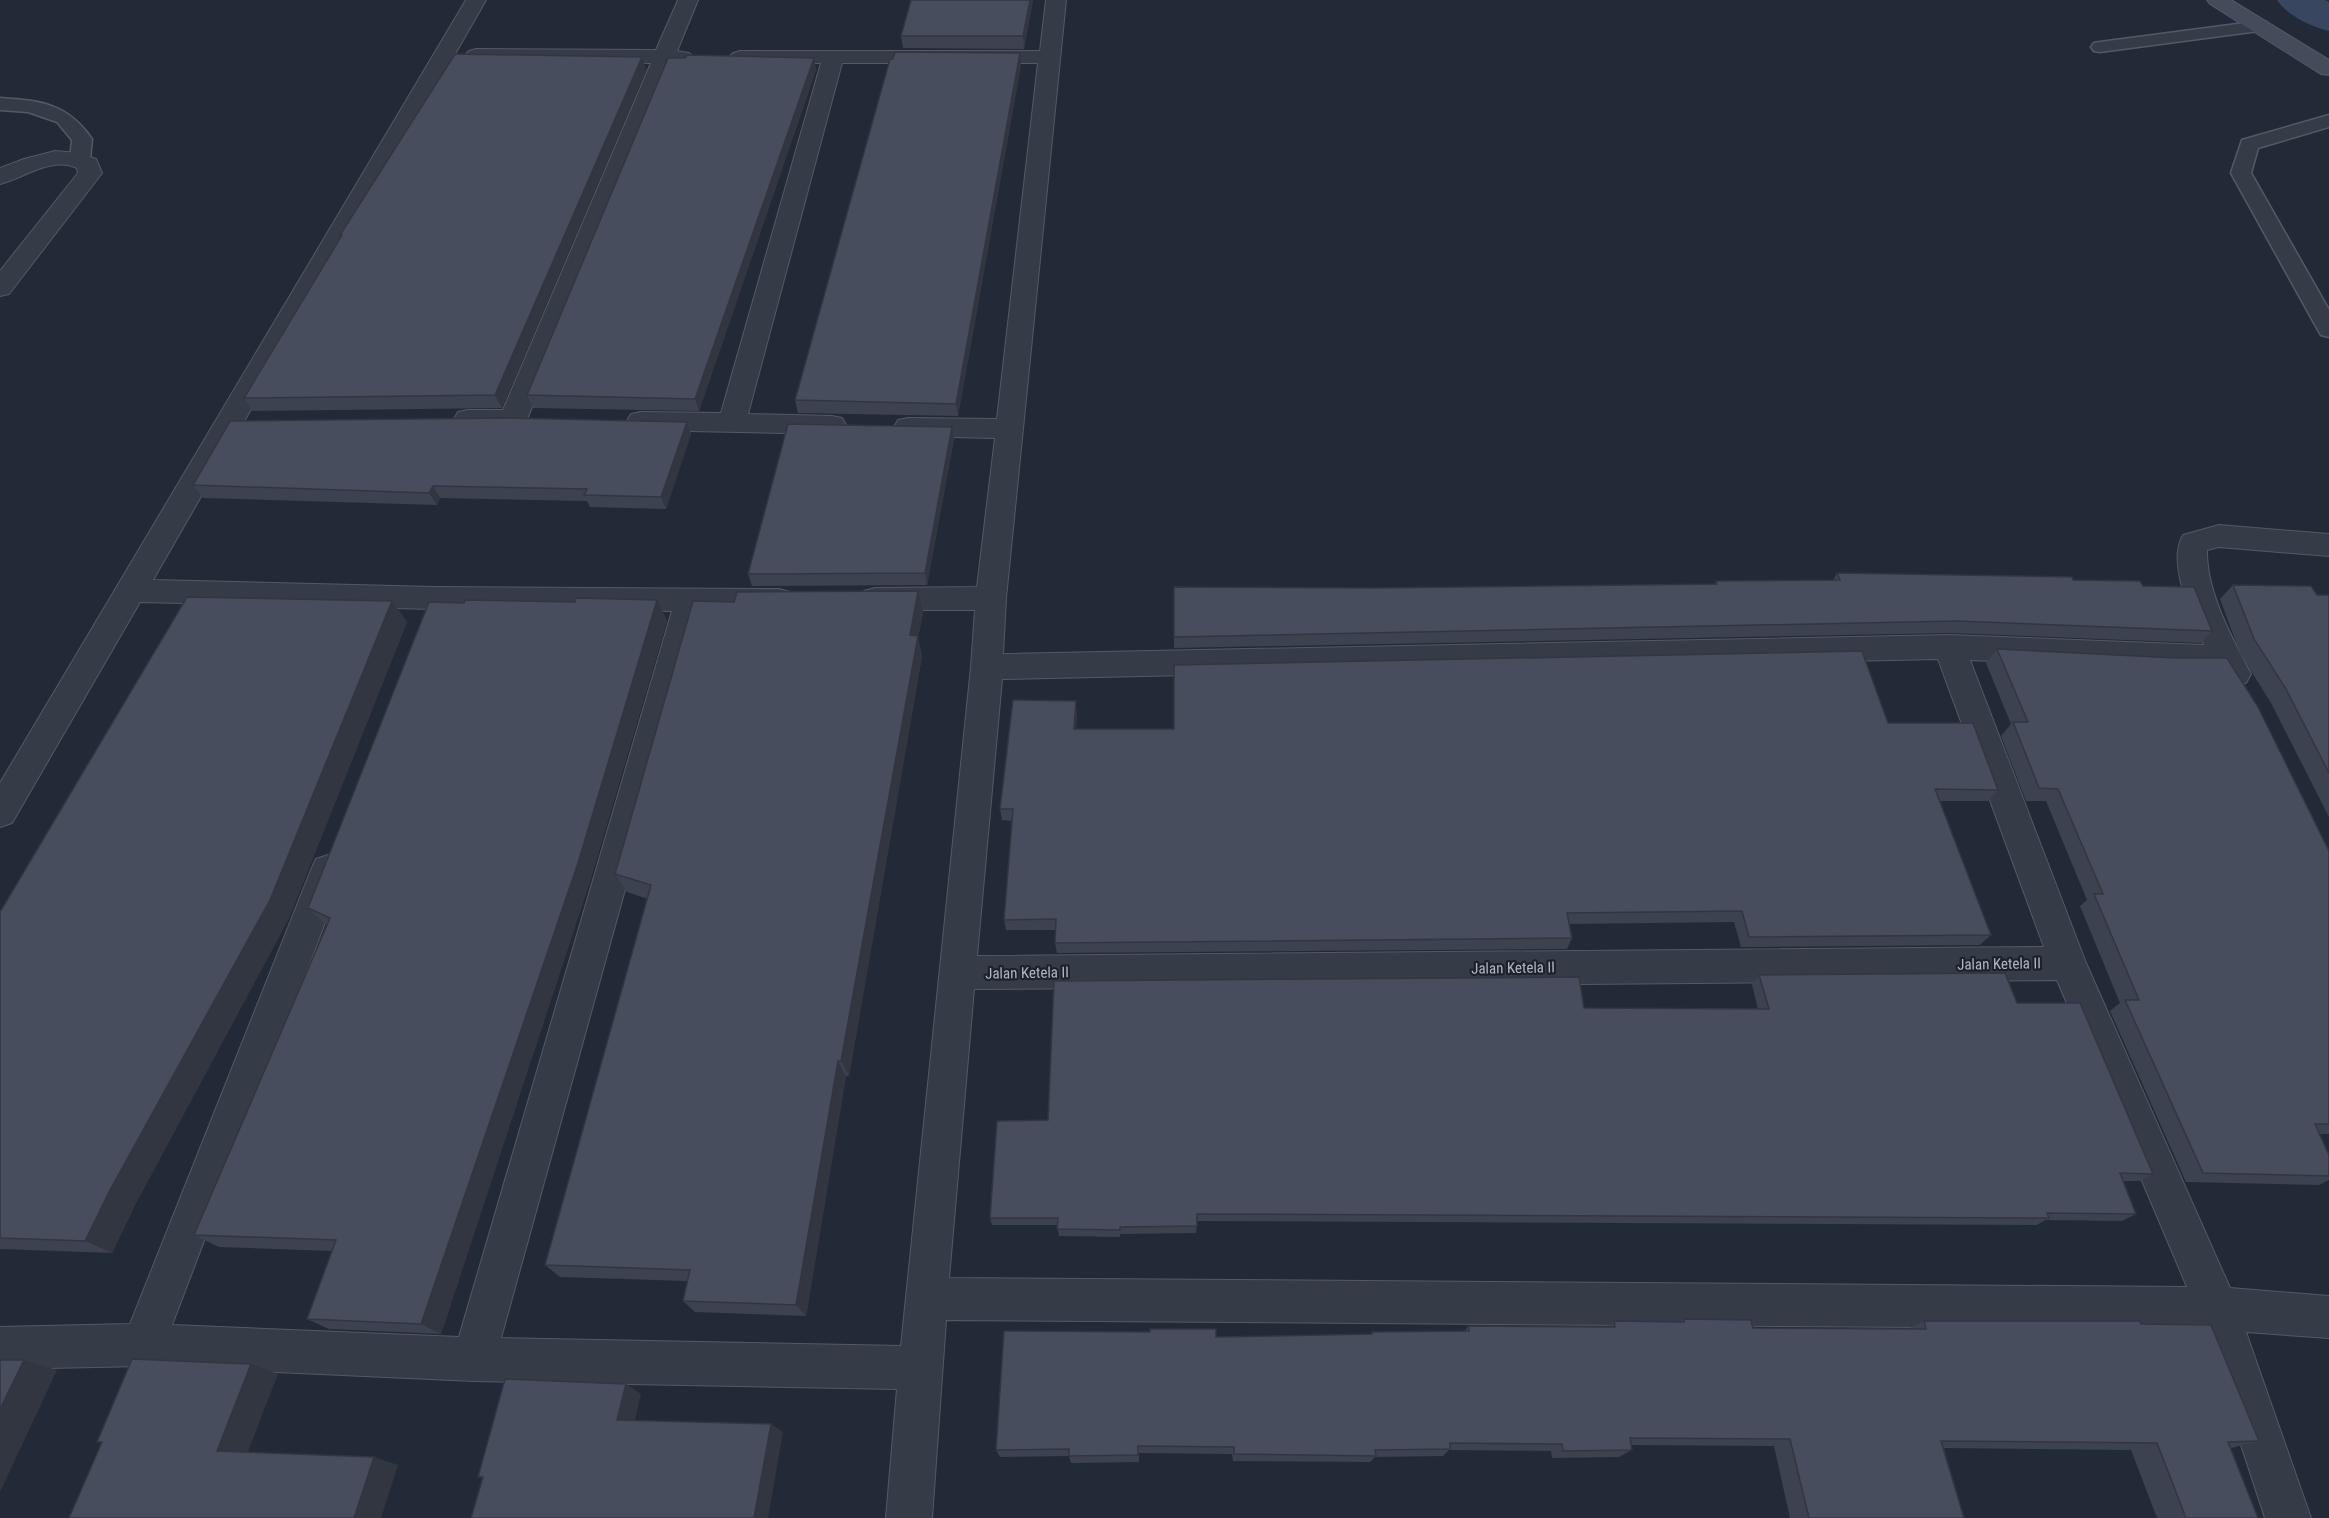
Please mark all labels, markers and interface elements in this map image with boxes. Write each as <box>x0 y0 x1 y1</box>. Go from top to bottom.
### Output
street label: Jalan Ketela II <box>1957 954 2041 974</box>
street label: Jalan Ketela II <box>1471 958 1555 978</box>
street label: Jalan Ketela II <box>985 963 1069 983</box>

